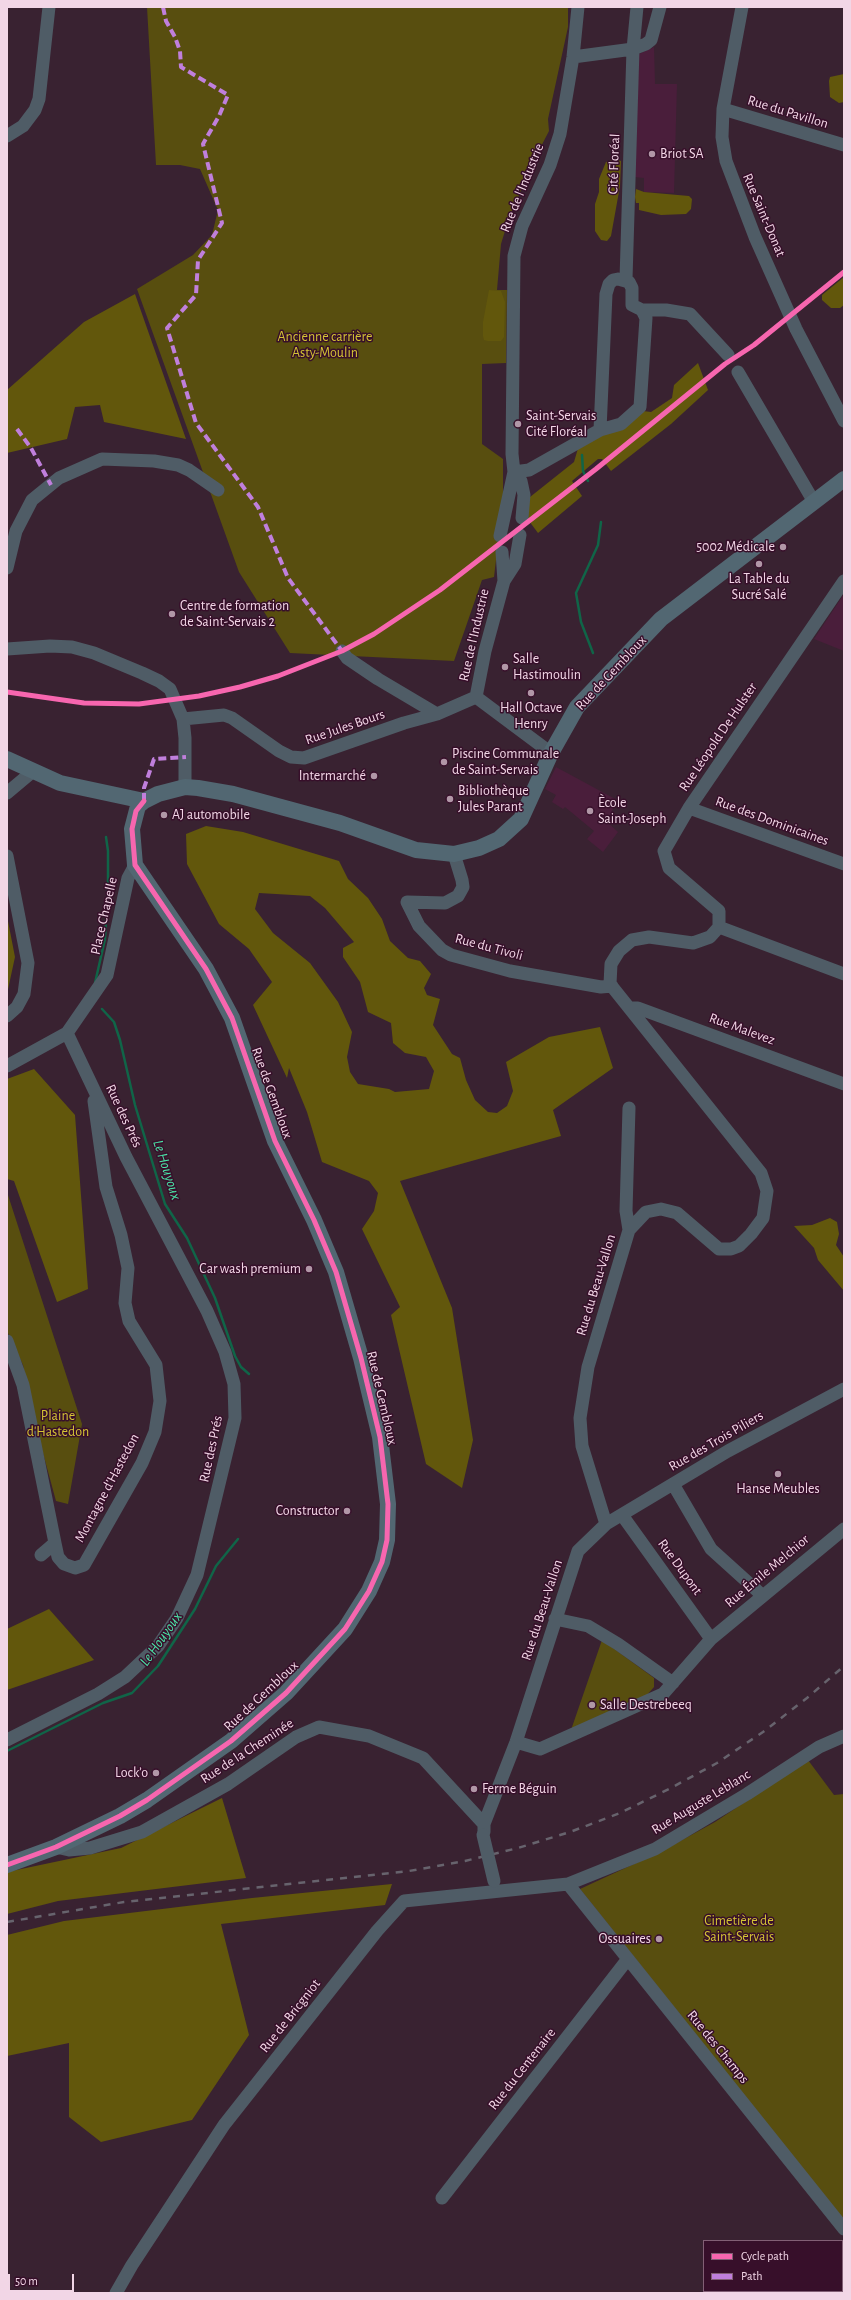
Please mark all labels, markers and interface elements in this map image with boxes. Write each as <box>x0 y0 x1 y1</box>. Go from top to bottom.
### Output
street label: Rue du Pavillon <box>746 92 830 132</box>
street label: Cité Floréal <box>605 133 623 195</box>
street label: Rue de l'Industrie <box>497 141 547 235</box>
place label: Briot SA <box>660 146 704 162</box>
marker: Briot SA <box>647 149 657 159</box>
street label: Rue Saint-Donat <box>739 171 789 259</box>
park label: Ancienne carrière Asty-Moulin <box>278 329 372 362</box>
place label: Saint-Servais Cité Floréal <box>526 408 596 440</box>
marker: Saint-Servais Cité Floréal <box>513 419 523 429</box>
place label: 5002 Médicale <box>696 539 775 555</box>
marker: 5002 Médicale <box>778 542 788 552</box>
marker: La Table du Sucré Salé <box>754 559 764 569</box>
place label: La Table du Sucré Salé <box>729 571 789 604</box>
street label: Rue de l'Industrie <box>455 587 493 683</box>
place label: Centre de formation de Saint-Servais 2 <box>180 598 289 630</box>
marker: Centre de formation de Saint-Servais 2 <box>167 609 177 619</box>
street label: Rue de Gembloux <box>572 632 650 714</box>
place label: Salle Hastimoulin <box>513 651 581 684</box>
marker: Salle Hastimoulin <box>500 662 510 672</box>
street label: Rue Léopold De Hulster <box>675 679 761 795</box>
marker: Hall Octave Henry <box>526 688 536 698</box>
place label: Hall Octave Henry <box>500 700 562 732</box>
street label: Rue Jules Bours <box>303 706 387 748</box>
place label: Piscine Communale de Saint-Servais <box>452 746 559 778</box>
marker: Piscine Communale de Saint-Servais <box>439 757 449 767</box>
place label: Intermarché <box>299 768 366 784</box>
marker: Intermarché <box>369 771 379 781</box>
place label: Bibliothèque Jules Parant <box>458 783 529 816</box>
street label: Rue des Dominicaines <box>713 793 831 849</box>
marker: Bibliothèque Jules Parant <box>445 794 455 804</box>
place label: Ècole Saint-Joseph <box>598 795 667 828</box>
marker: Ècole Saint-Joseph <box>585 806 595 816</box>
place label: AJ automobile <box>172 807 250 823</box>
marker: AJ automobile <box>159 810 169 820</box>
street label: Place Chapelle <box>87 875 121 957</box>
street label: Rue du Tivoli <box>453 930 525 964</box>
street label: Rue Malevez <box>707 1009 777 1049</box>
street label: Rue de Gembloux <box>248 1045 296 1141</box>
street label: Rue des Prés <box>102 1082 146 1150</box>
water label: Le Houyoux <box>149 1138 185 1202</box>
street label: Rue du Beau-Vallon <box>573 1232 619 1338</box>
place label: Car wash premium <box>199 1261 301 1277</box>
marker: Car wash premium <box>304 1264 314 1274</box>
street label: Rue de Gembloux <box>363 1349 401 1447</box>
street label: Rue des Trois Piliers <box>666 1407 766 1475</box>
park label: Plaine d'Hastedon <box>27 1408 89 1440</box>
street label: Rue des Prés <box>196 1414 226 1484</box>
street label: Montagne d'Hastedon <box>71 1431 143 1545</box>
marker: Hanse Meubles <box>773 1469 783 1479</box>
place label: Hanse Meubles <box>736 1481 820 1497</box>
place label: Constructor <box>276 1503 339 1519</box>
marker: Constructor <box>342 1506 352 1516</box>
street label: Rue Émile Melchior <box>721 1531 813 1611</box>
street label: Rue Dupont <box>654 1536 706 1598</box>
street label: Rue du Beau-Vallon <box>518 1557 566 1663</box>
water label: Le Houyoux <box>136 1608 186 1670</box>
street label: Rue de Gembloux <box>220 1657 302 1735</box>
place label: Salle Destrebeeq <box>600 1697 692 1713</box>
marker: Salle Destrebeeq <box>587 1700 597 1710</box>
street label: Rue de la Cheminée <box>197 1715 297 1787</box>
place label: Lock’o <box>115 1765 148 1781</box>
street label: Rue Auguste Leblanc <box>649 1766 753 1838</box>
marker: Lock’o <box>151 1768 161 1778</box>
place label: Ferme Béguin <box>482 1781 557 1797</box>
marker: Ferme Béguin <box>469 1784 479 1794</box>
park label: Cimetière de Saint-Servais <box>704 1913 774 1946</box>
place label: Ossuaires <box>599 1931 651 1947</box>
marker: Ossuaires <box>654 1934 664 1944</box>
street label: Rue de Bricgniot <box>256 1976 324 2056</box>
street label: Rue des Champs <box>683 2007 753 2087</box>
street label: Rue du Centenaire <box>485 2025 559 2113</box>
legend <box>703 2240 843 2292</box>
text: Cycle path <box>741 2250 789 2262</box>
scale bar <box>10 2266 76 2292</box>
text: Path <box>741 2270 763 2282</box>
text: 50 m <box>15 2275 38 2287</box>

